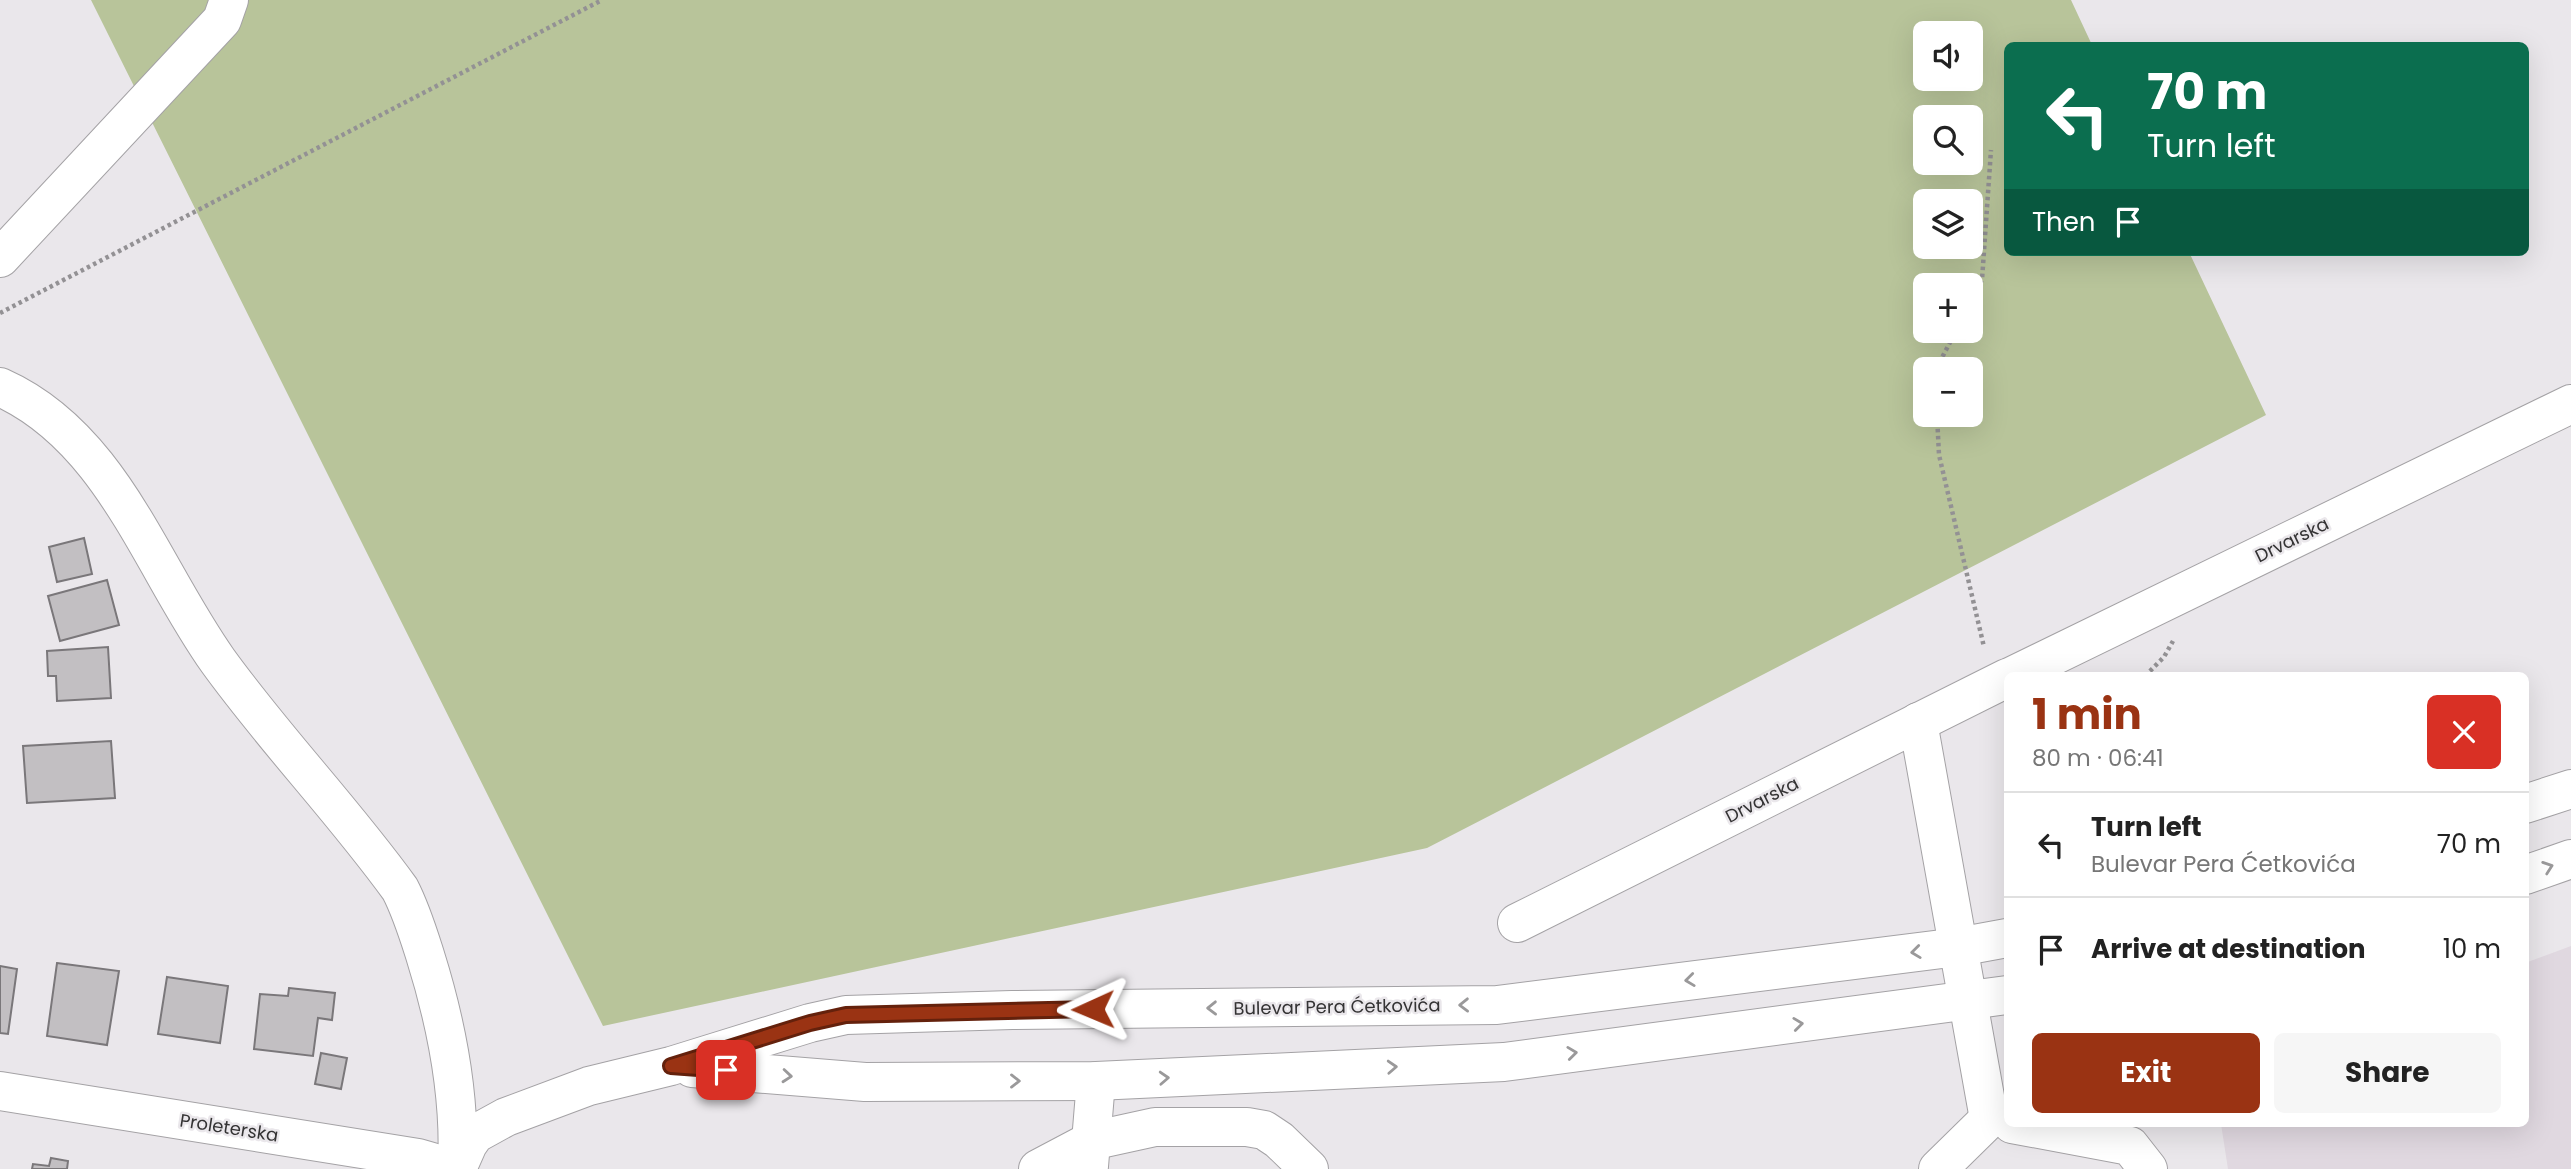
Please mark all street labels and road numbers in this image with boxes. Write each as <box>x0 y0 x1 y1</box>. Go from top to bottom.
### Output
street label: Drvarska <box>2251 511 2333 568</box>
street label: Drvarska <box>1721 770 1803 829</box>
street label: Bulevar Pera Ćetkovića <box>1233 992 1441 1021</box>
street label: Proleterska <box>178 1107 280 1148</box>

